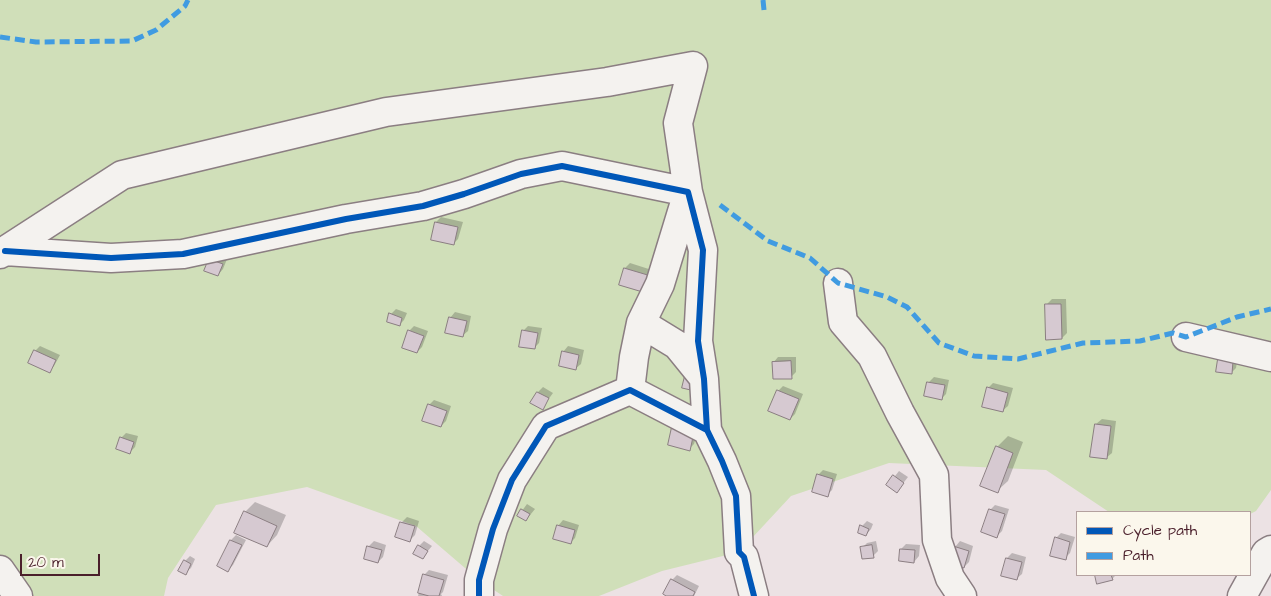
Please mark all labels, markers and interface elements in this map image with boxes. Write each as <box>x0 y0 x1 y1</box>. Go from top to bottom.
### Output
legend <box>1076 511 1251 576</box>
text: Cycle path <box>1123 520 1197 541</box>
scale bar <box>22 544 102 576</box>
text: Path <box>1123 545 1154 566</box>
text: 20 m <box>28 552 64 573</box>

